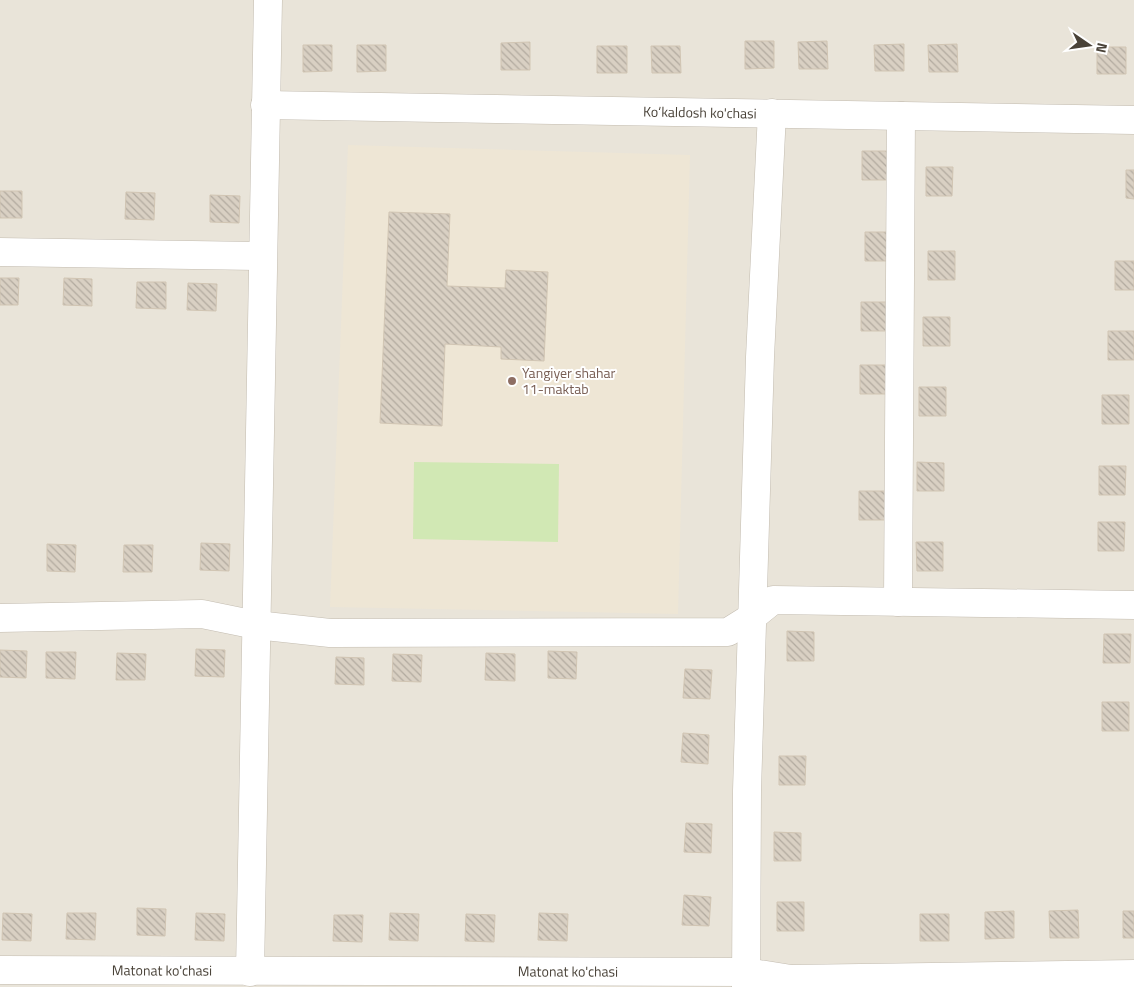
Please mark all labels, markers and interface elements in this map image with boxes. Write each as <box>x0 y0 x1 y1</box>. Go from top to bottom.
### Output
north arrow <box>1064 20 1114 70</box>
text: N <box>1091 41 1113 55</box>
street label: Ko‘kaldosh ko'chasi <box>643 101 757 123</box>
place label: Yangiyer shahar 11-maktab <box>522 362 616 399</box>
marker: Yangiyer shahar 11-maktab <box>506 375 518 387</box>
street label: Matonat ko'chasi <box>112 959 212 981</box>
street label: Matonat ko'chasi <box>518 960 618 982</box>

